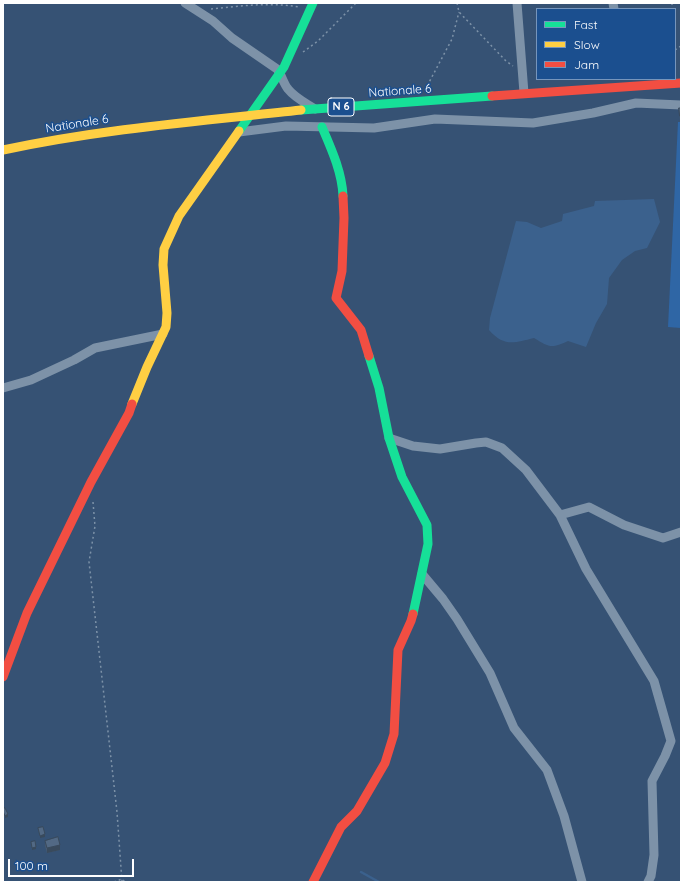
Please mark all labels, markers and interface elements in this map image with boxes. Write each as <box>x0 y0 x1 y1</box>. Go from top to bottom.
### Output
legend <box>536 8 676 80</box>
text: Fast <box>574 17 598 32</box>
text: Slow <box>574 37 600 52</box>
text: Jam <box>574 57 599 72</box>
street label: Nationale 6 <box>368 82 432 100</box>
road number: N 6 <box>328 98 354 116</box>
street label: Nationale 6 <box>45 112 109 136</box>
scale bar <box>10 851 136 877</box>
text: 100 m <box>15 858 48 873</box>

